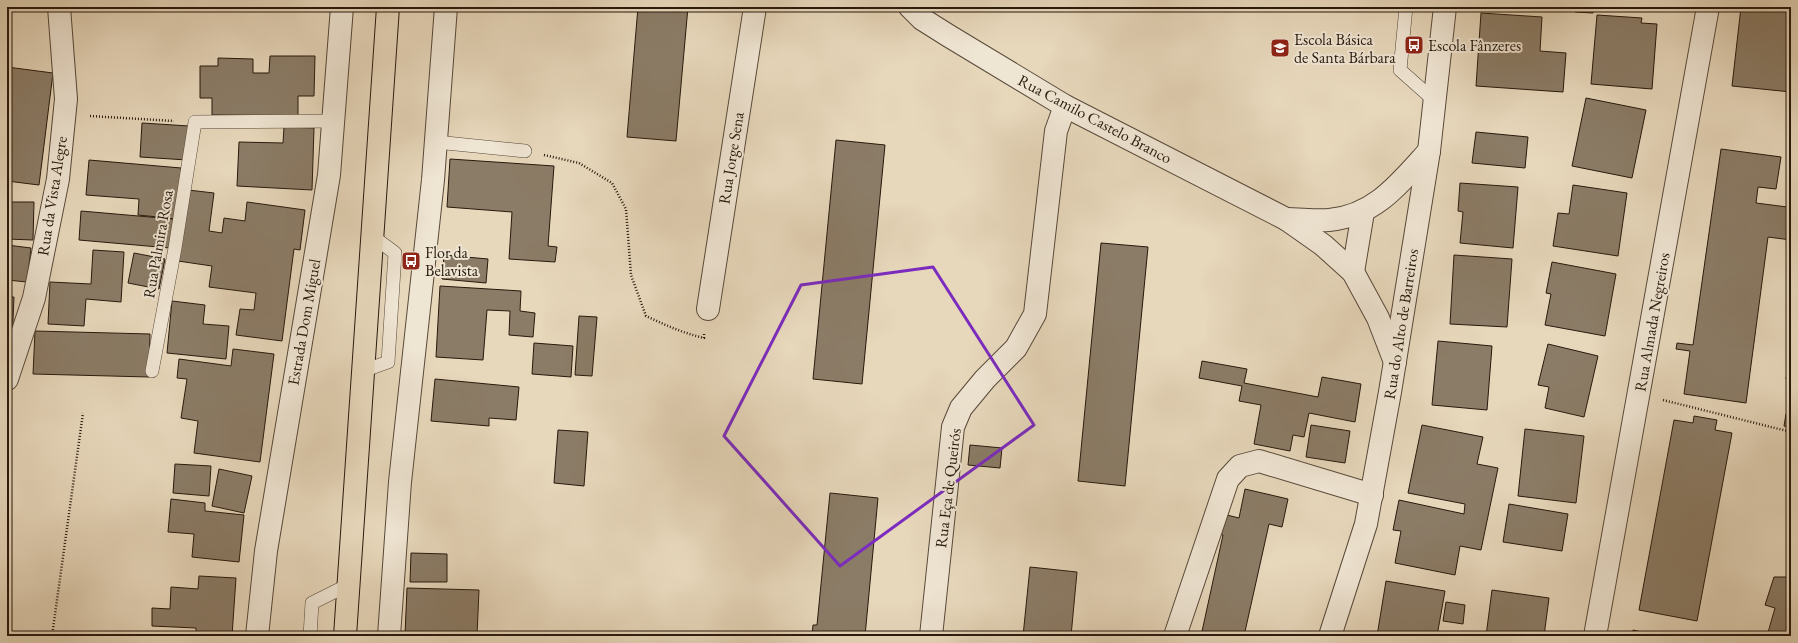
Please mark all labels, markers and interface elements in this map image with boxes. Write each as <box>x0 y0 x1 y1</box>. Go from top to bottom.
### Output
place label: Escola Básica de Santa Bárbara <box>1294 29 1396 68</box>
bus stop icon: Escola Fânzeres <box>1403 34 1425 56</box>
place label: Escola Fânzeres <box>1428 35 1521 56</box>
school or university icon: Escola Básica de Santa Bárbara <box>1269 37 1291 59</box>
street label: Rua Camilo Castelo Branco <box>1014 70 1176 169</box>
street label: Rua Jorge Sena <box>713 110 749 206</box>
street label: Rua da Vista Alegre <box>32 135 72 257</box>
street label: Rua Palmira Rosa <box>138 187 178 300</box>
place label: Flor da Belavista <box>425 242 479 281</box>
street label: Rua do Alto de Barreiros <box>1379 247 1423 401</box>
bus stop icon: Flor da Belavista <box>400 250 422 272</box>
street label: Rua Almada Negreiros <box>1629 251 1675 393</box>
street label: Estrada Dom Miguel <box>283 257 325 387</box>
street label: Rua Eça de Queirós <box>930 427 966 549</box>

